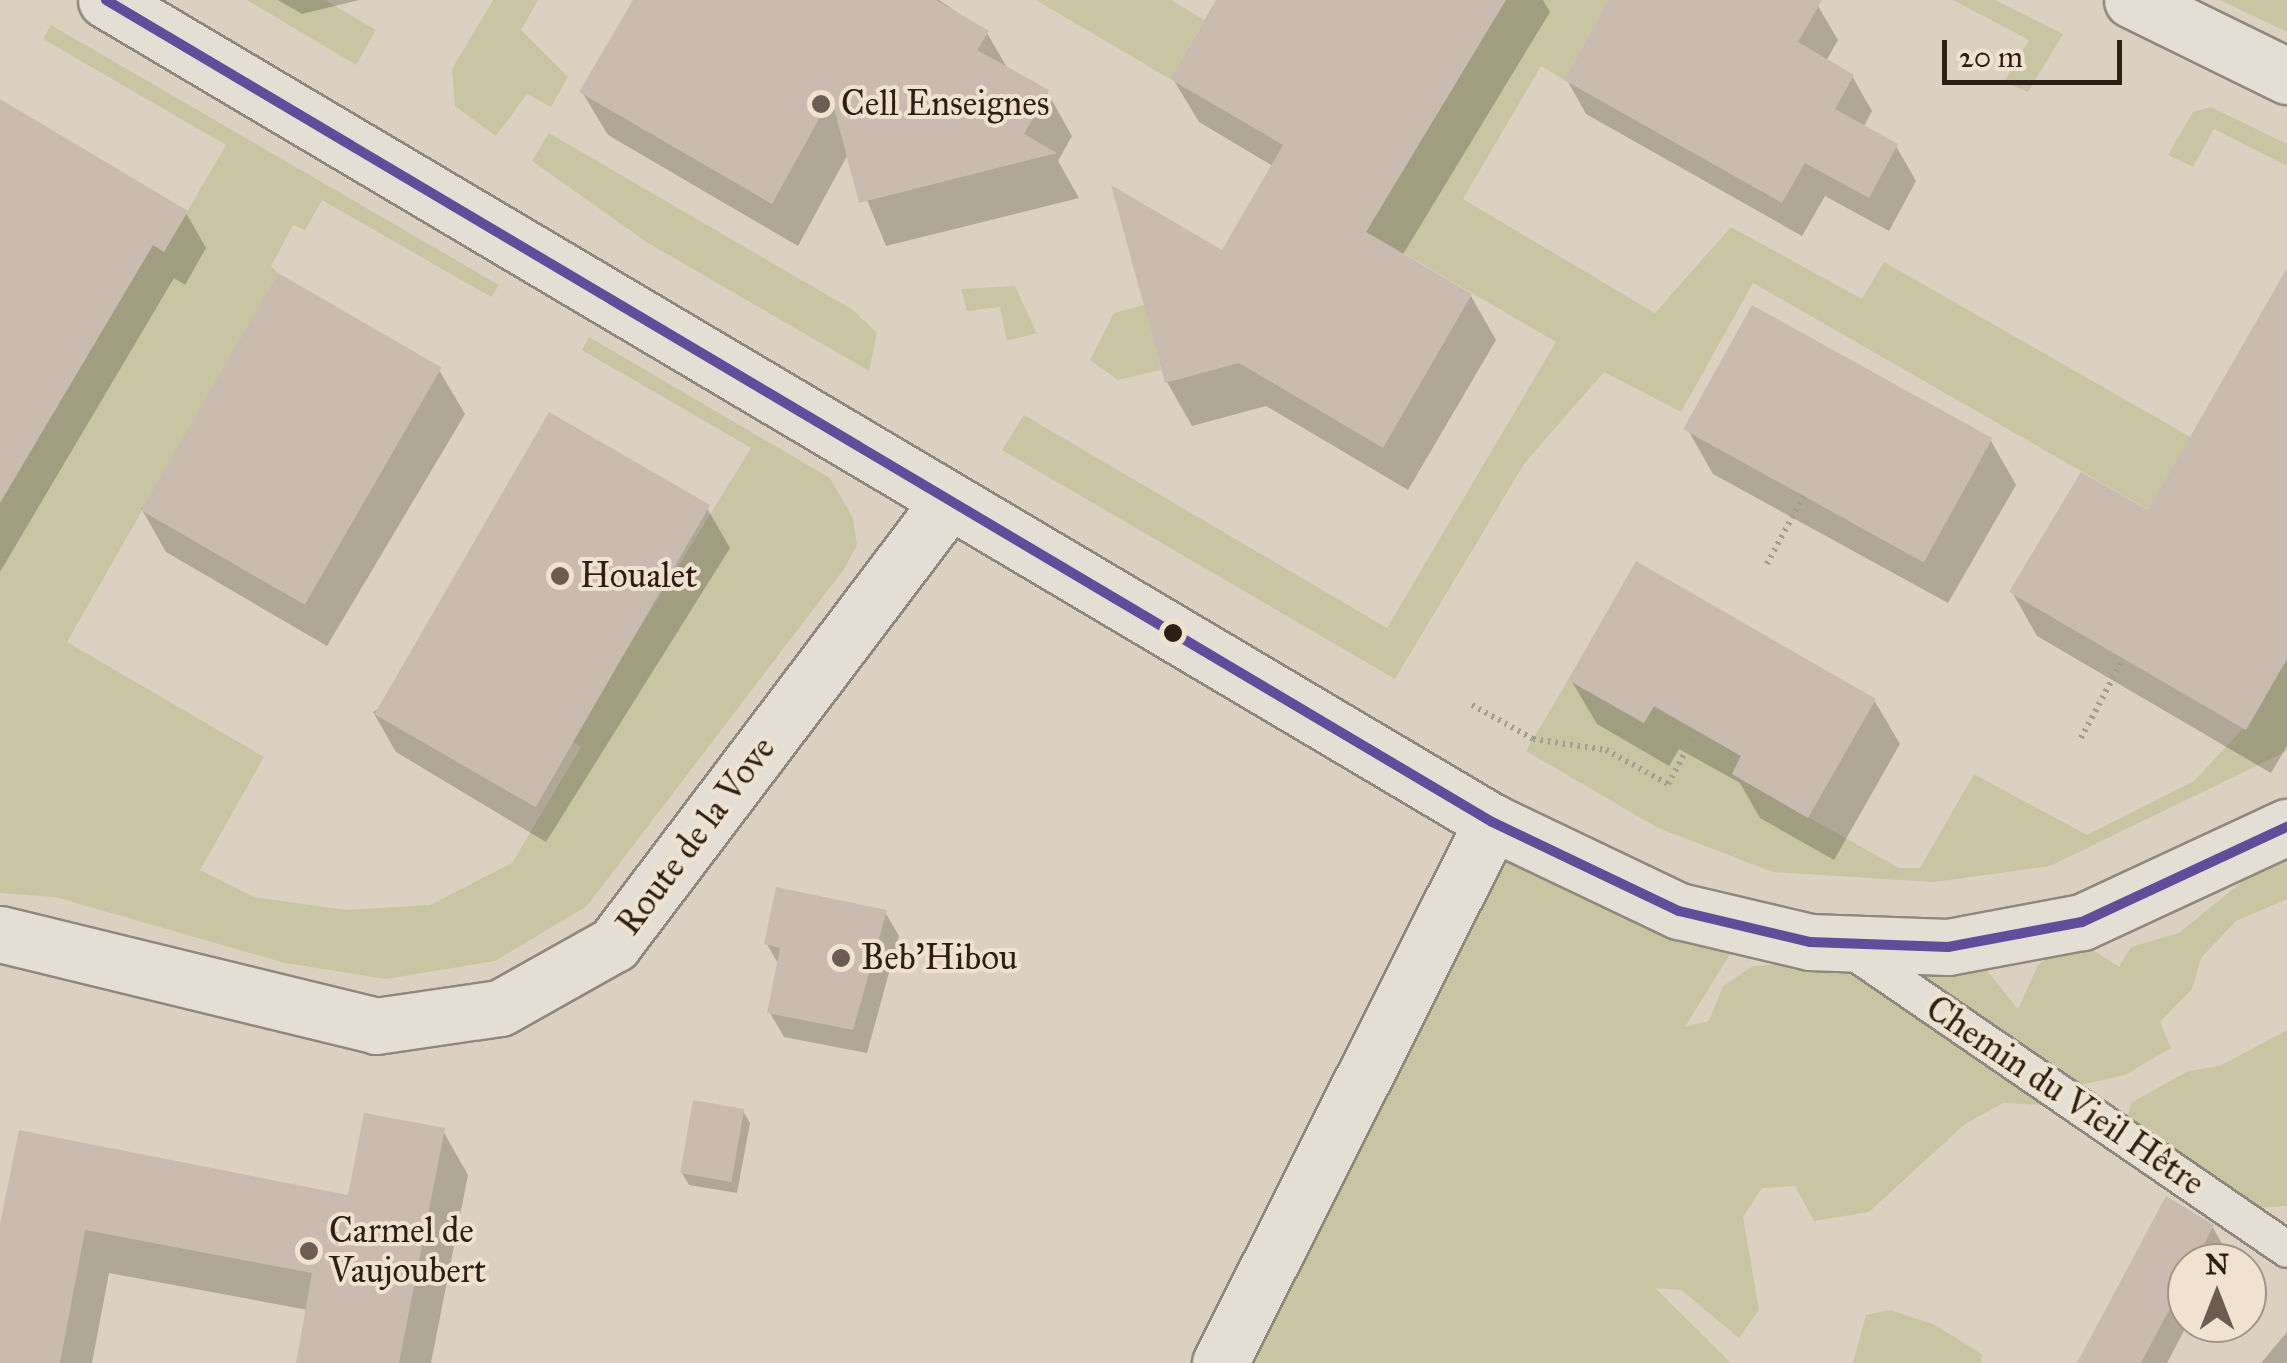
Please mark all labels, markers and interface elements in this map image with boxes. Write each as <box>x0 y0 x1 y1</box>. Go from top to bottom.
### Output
scale bar <box>1947 20 2127 82</box>
text: 20 m <box>1959 39 2023 75</box>
place label: Cell Enseignes <box>841 83 1049 125</box>
marker: Cell Enseignes <box>810 93 832 115</box>
place label: Houalet <box>580 555 697 597</box>
marker: Houalet <box>549 565 571 587</box>
unlabelled marker <box>1163 623 1183 643</box>
street label: Route de la Vove <box>608 729 784 943</box>
place label: Beb'Hibou <box>861 937 1018 979</box>
marker: Beb'Hibou <box>830 947 852 969</box>
street label: Chemin du Vieil Hêtre <box>1918 987 2212 1205</box>
place label: Carmel de Vaujoubert <box>329 1210 486 1292</box>
marker: Carmel de Vaujoubert <box>298 1240 320 1262</box>
north arrow <box>2167 1243 2267 1343</box>
text: N <box>2205 1247 2229 1282</box>

